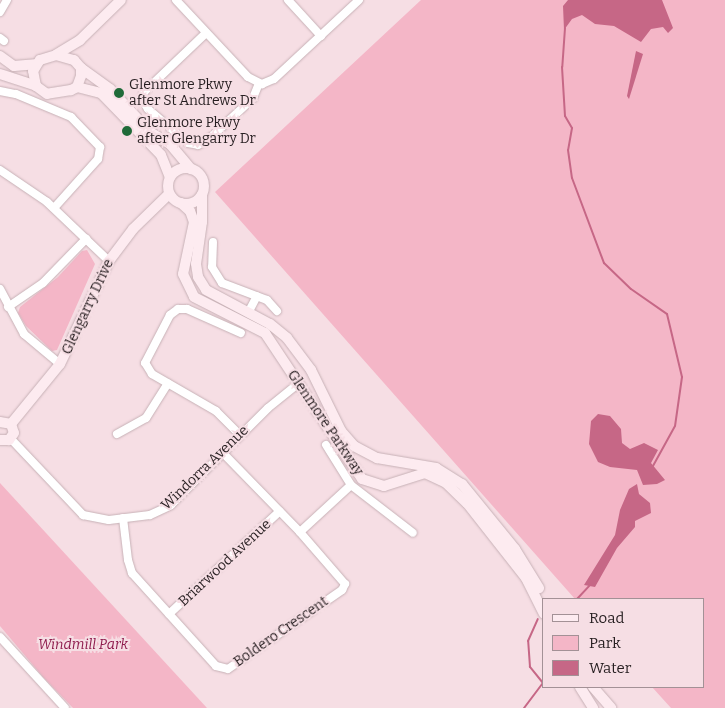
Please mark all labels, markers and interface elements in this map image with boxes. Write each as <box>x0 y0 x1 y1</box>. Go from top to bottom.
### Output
place label: Glenmore Pkwy after St Andrews Dr <box>129 77 256 110</box>
marker: Glenmore Pkwy after St Andrews Dr <box>113 87 125 99</box>
place label: Glenmore Pkwy after Glengarry Dr <box>137 115 256 148</box>
marker: Glenmore Pkwy after Glengarry Dr <box>121 125 133 137</box>
street label: Glengarry Drive <box>59 257 117 357</box>
street label: Glenmore Parkway <box>284 367 366 479</box>
street label: Windorra Avenue <box>158 422 252 514</box>
street label: Briarwood Avenue <box>175 516 275 610</box>
street label: Boldero Crescent <box>231 593 331 671</box>
legend <box>542 598 705 688</box>
text: Road <box>589 609 624 627</box>
text: Park <box>589 634 621 652</box>
park label: Windmill Park <box>38 637 128 653</box>
text: Water <box>589 659 631 677</box>

